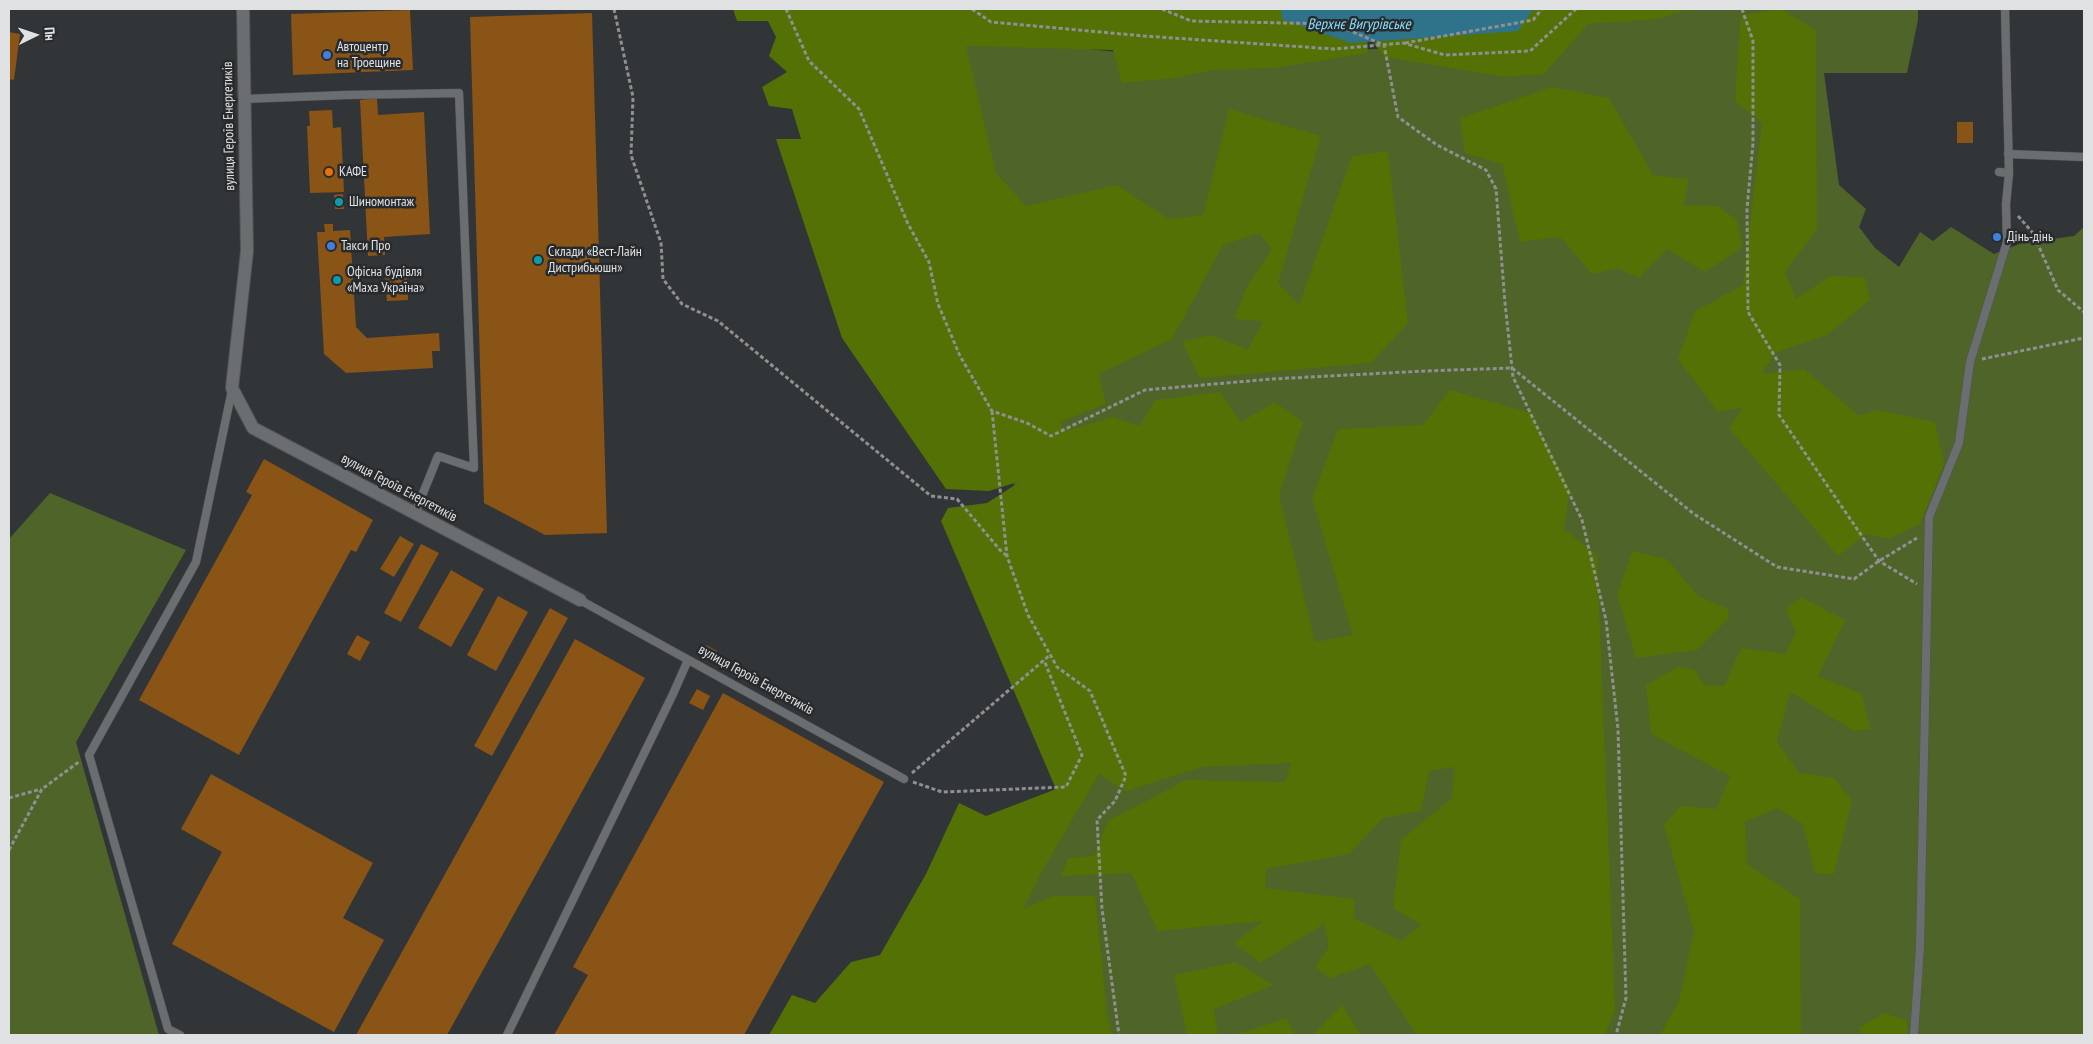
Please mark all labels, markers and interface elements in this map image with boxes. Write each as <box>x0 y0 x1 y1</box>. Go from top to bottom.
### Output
north arrow <box>10 10 60 60</box>
water label: Верхнє Вигурівське <box>1307 16 1411 34</box>
text: Пн <box>41 27 59 41</box>
place label: Автоцентр на Троещине <box>337 39 401 72</box>
marker: Автоцентр на Троещине <box>321 49 333 61</box>
street label: вулиця Героїв Енергетиків <box>219 61 239 191</box>
place label: КАФЕ <box>339 164 367 180</box>
marker: КАФЕ <box>323 166 335 178</box>
place label: Шиномонтаж <box>349 194 414 210</box>
marker: Шиномонтаж <box>333 196 345 208</box>
place label: Дінь-дінь <box>2007 229 2053 245</box>
marker: Дінь-дінь <box>1991 231 2003 243</box>
place label: Такси Про <box>341 238 391 254</box>
marker: Такси Про <box>325 240 337 252</box>
place label: Склади «Вест-Лайн Дистрибьюшн» <box>548 244 642 276</box>
marker: Склади «Вест-Лайн Дистрибьюшн» <box>532 254 544 266</box>
place label: Офісна будівля «Маха Україна» <box>347 264 424 296</box>
marker: Офісна будівля «Маха Україна» <box>331 274 343 286</box>
street label: вулиця Героїв Енергетиків <box>338 450 460 526</box>
street label: вулиця Героїв Енергетиків <box>695 641 817 719</box>

